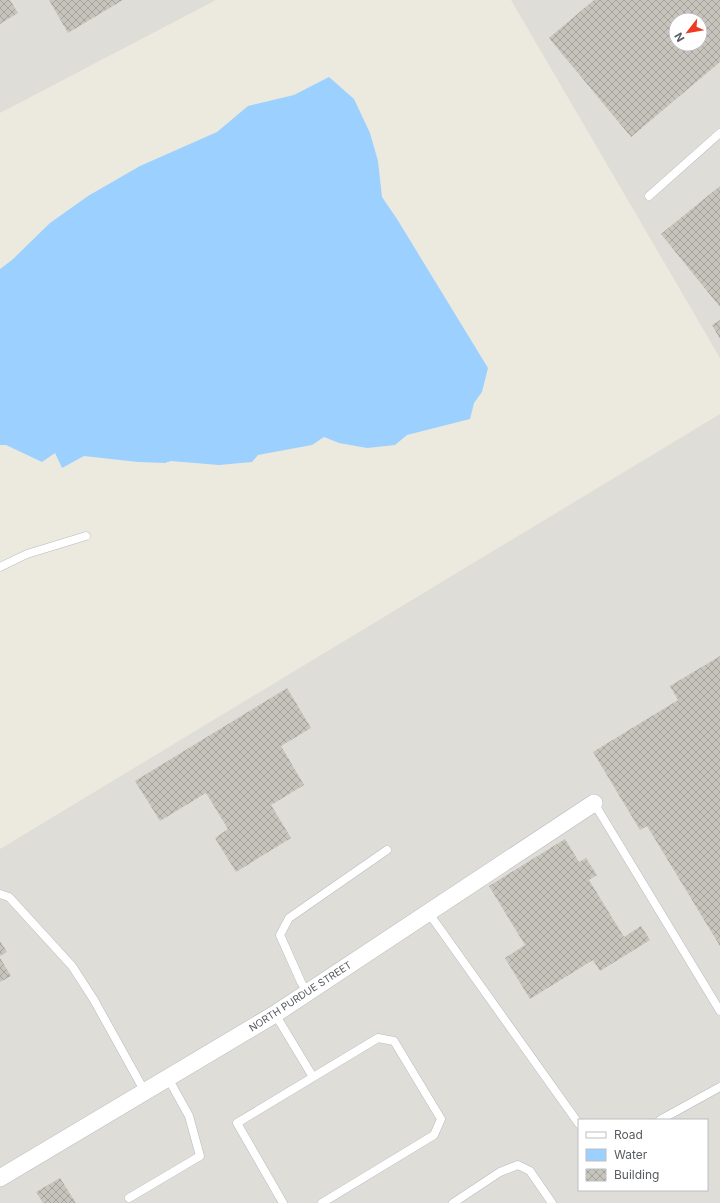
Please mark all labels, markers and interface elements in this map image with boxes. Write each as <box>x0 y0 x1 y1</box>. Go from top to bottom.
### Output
north arrow <box>668 12 708 52</box>
text: N <box>671 30 688 44</box>
street label: NORTH PURDUE STREET <box>246 958 354 1034</box>
legend <box>578 1119 708 1191</box>
text: Road <box>614 1127 643 1142</box>
text: Water <box>614 1147 648 1162</box>
text: Building <box>614 1167 659 1182</box>

